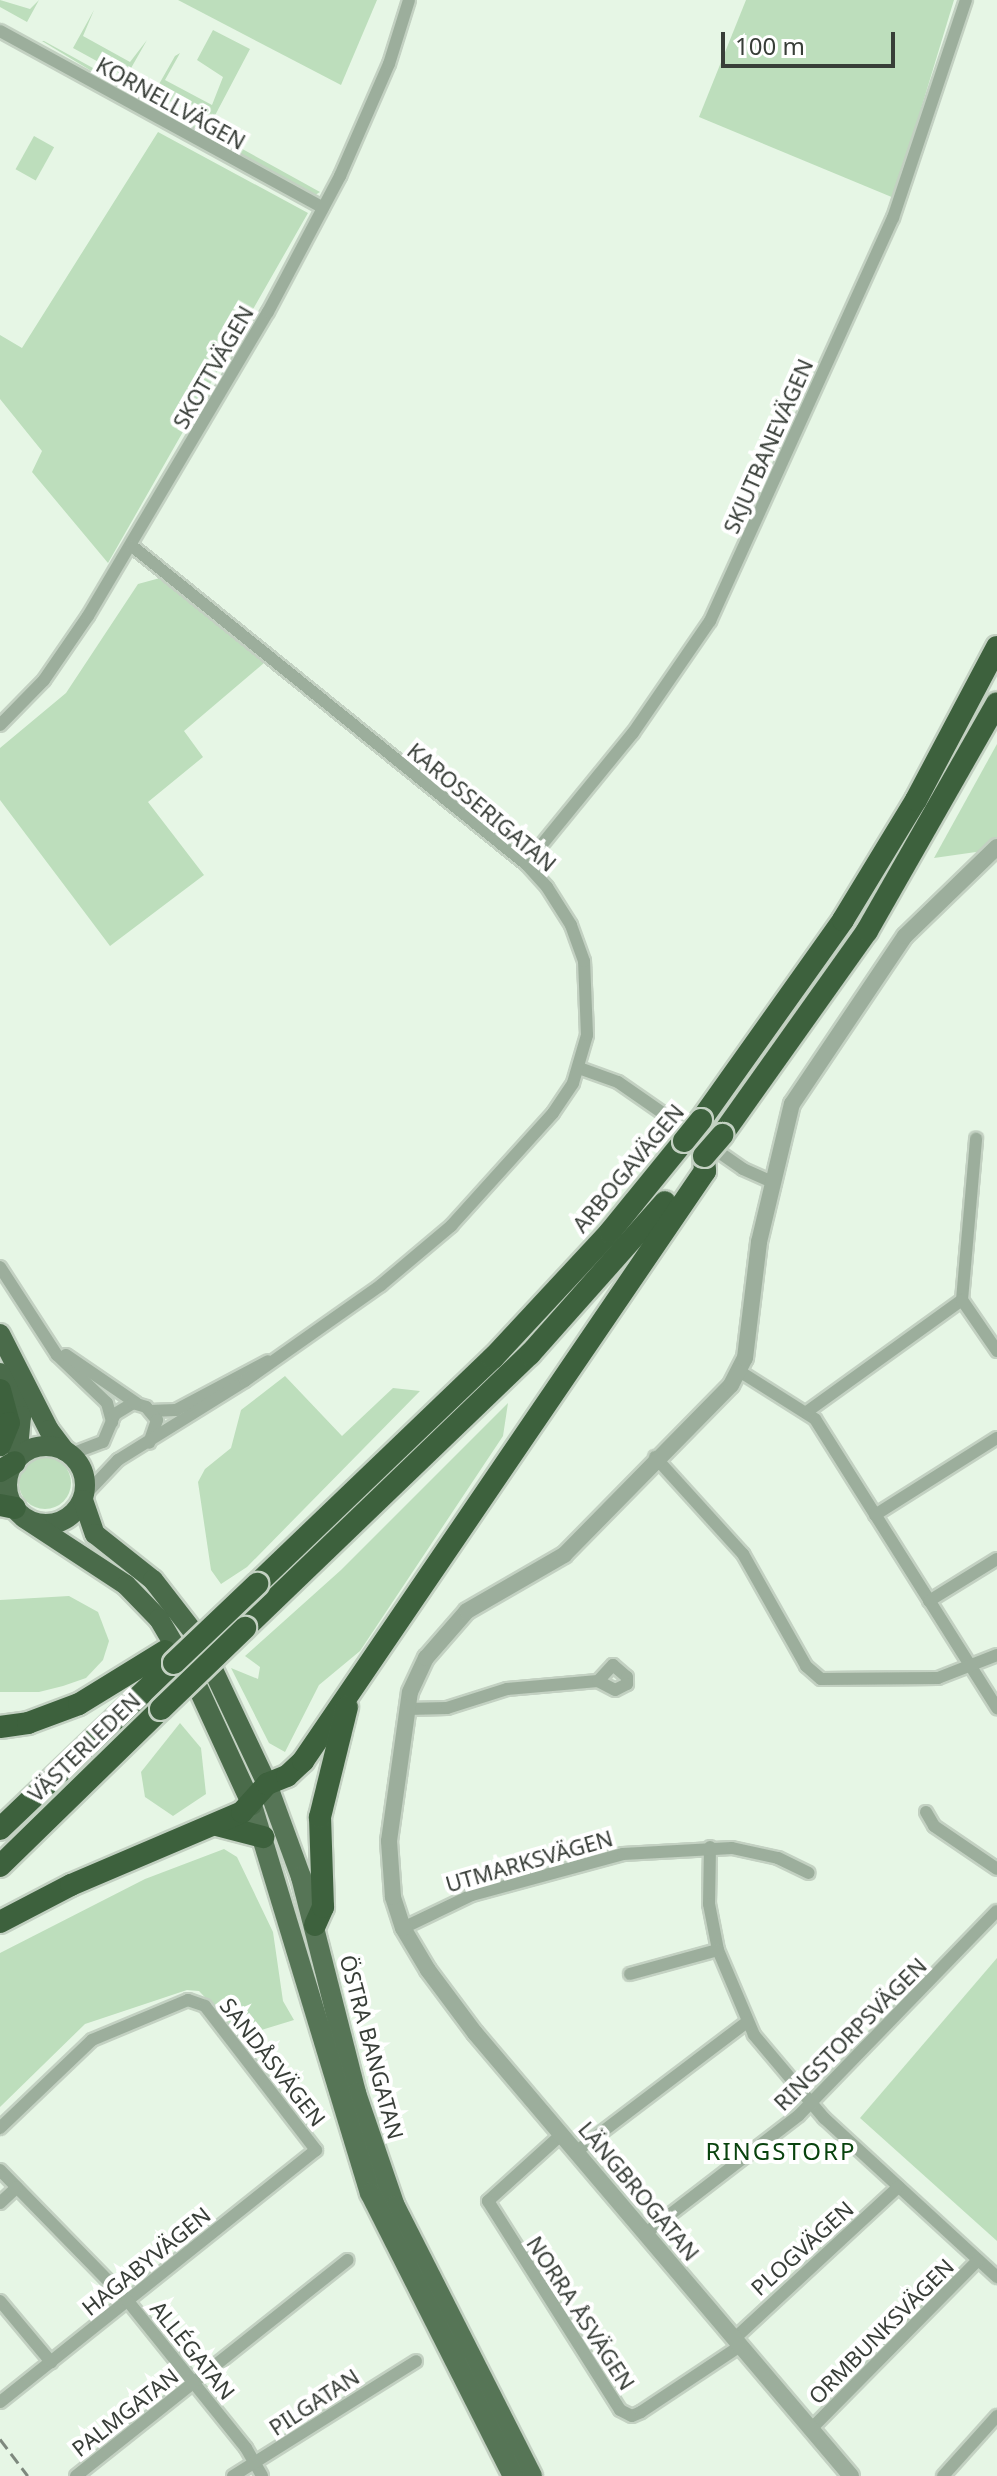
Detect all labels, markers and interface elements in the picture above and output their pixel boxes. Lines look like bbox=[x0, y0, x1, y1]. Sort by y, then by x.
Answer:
scale bar bbox=[725, 16, 899, 66]
text: 100 m bbox=[735, 29, 805, 62]
street label: KORNELLVÄGEN bbox=[92, 51, 250, 155]
street label: SKOTTVÄGEN bbox=[167, 301, 259, 433]
street label: SKJUTBANEVÄGEN bbox=[718, 355, 818, 537]
street label: KAROSSERIGATAN bbox=[402, 737, 562, 877]
street label: ARBOGAVÄGEN bbox=[567, 1098, 689, 1238]
street label: VÄSTERLEDEN bbox=[23, 1687, 145, 1807]
street label: UTMARKSVÄGEN bbox=[442, 1825, 616, 1897]
street label: ÖSTRA BANGATAN bbox=[335, 1952, 409, 2142]
street label: RINGSTORPSVÄGEN bbox=[768, 1952, 932, 2116]
street label: SANDÅSVÄGEN bbox=[215, 1993, 331, 2131]
street label: LÄNGBROGATAN bbox=[573, 2116, 705, 2266]
district label: RINGSTORP bbox=[705, 2137, 857, 2165]
street label: PLOGVÄGEN bbox=[745, 2195, 859, 2301]
street label: HAGABYVÄGEN bbox=[76, 2201, 216, 2321]
street label: NORRA ÅSVÄGEN bbox=[521, 2231, 641, 2395]
street label: ORMBUNKSVÄGEN bbox=[803, 2253, 959, 2409]
street label: ALLÉGATAN bbox=[145, 2295, 241, 2405]
street label: PALMGATAN bbox=[67, 2362, 183, 2462]
street label: PILGATAN bbox=[264, 2363, 364, 2441]

